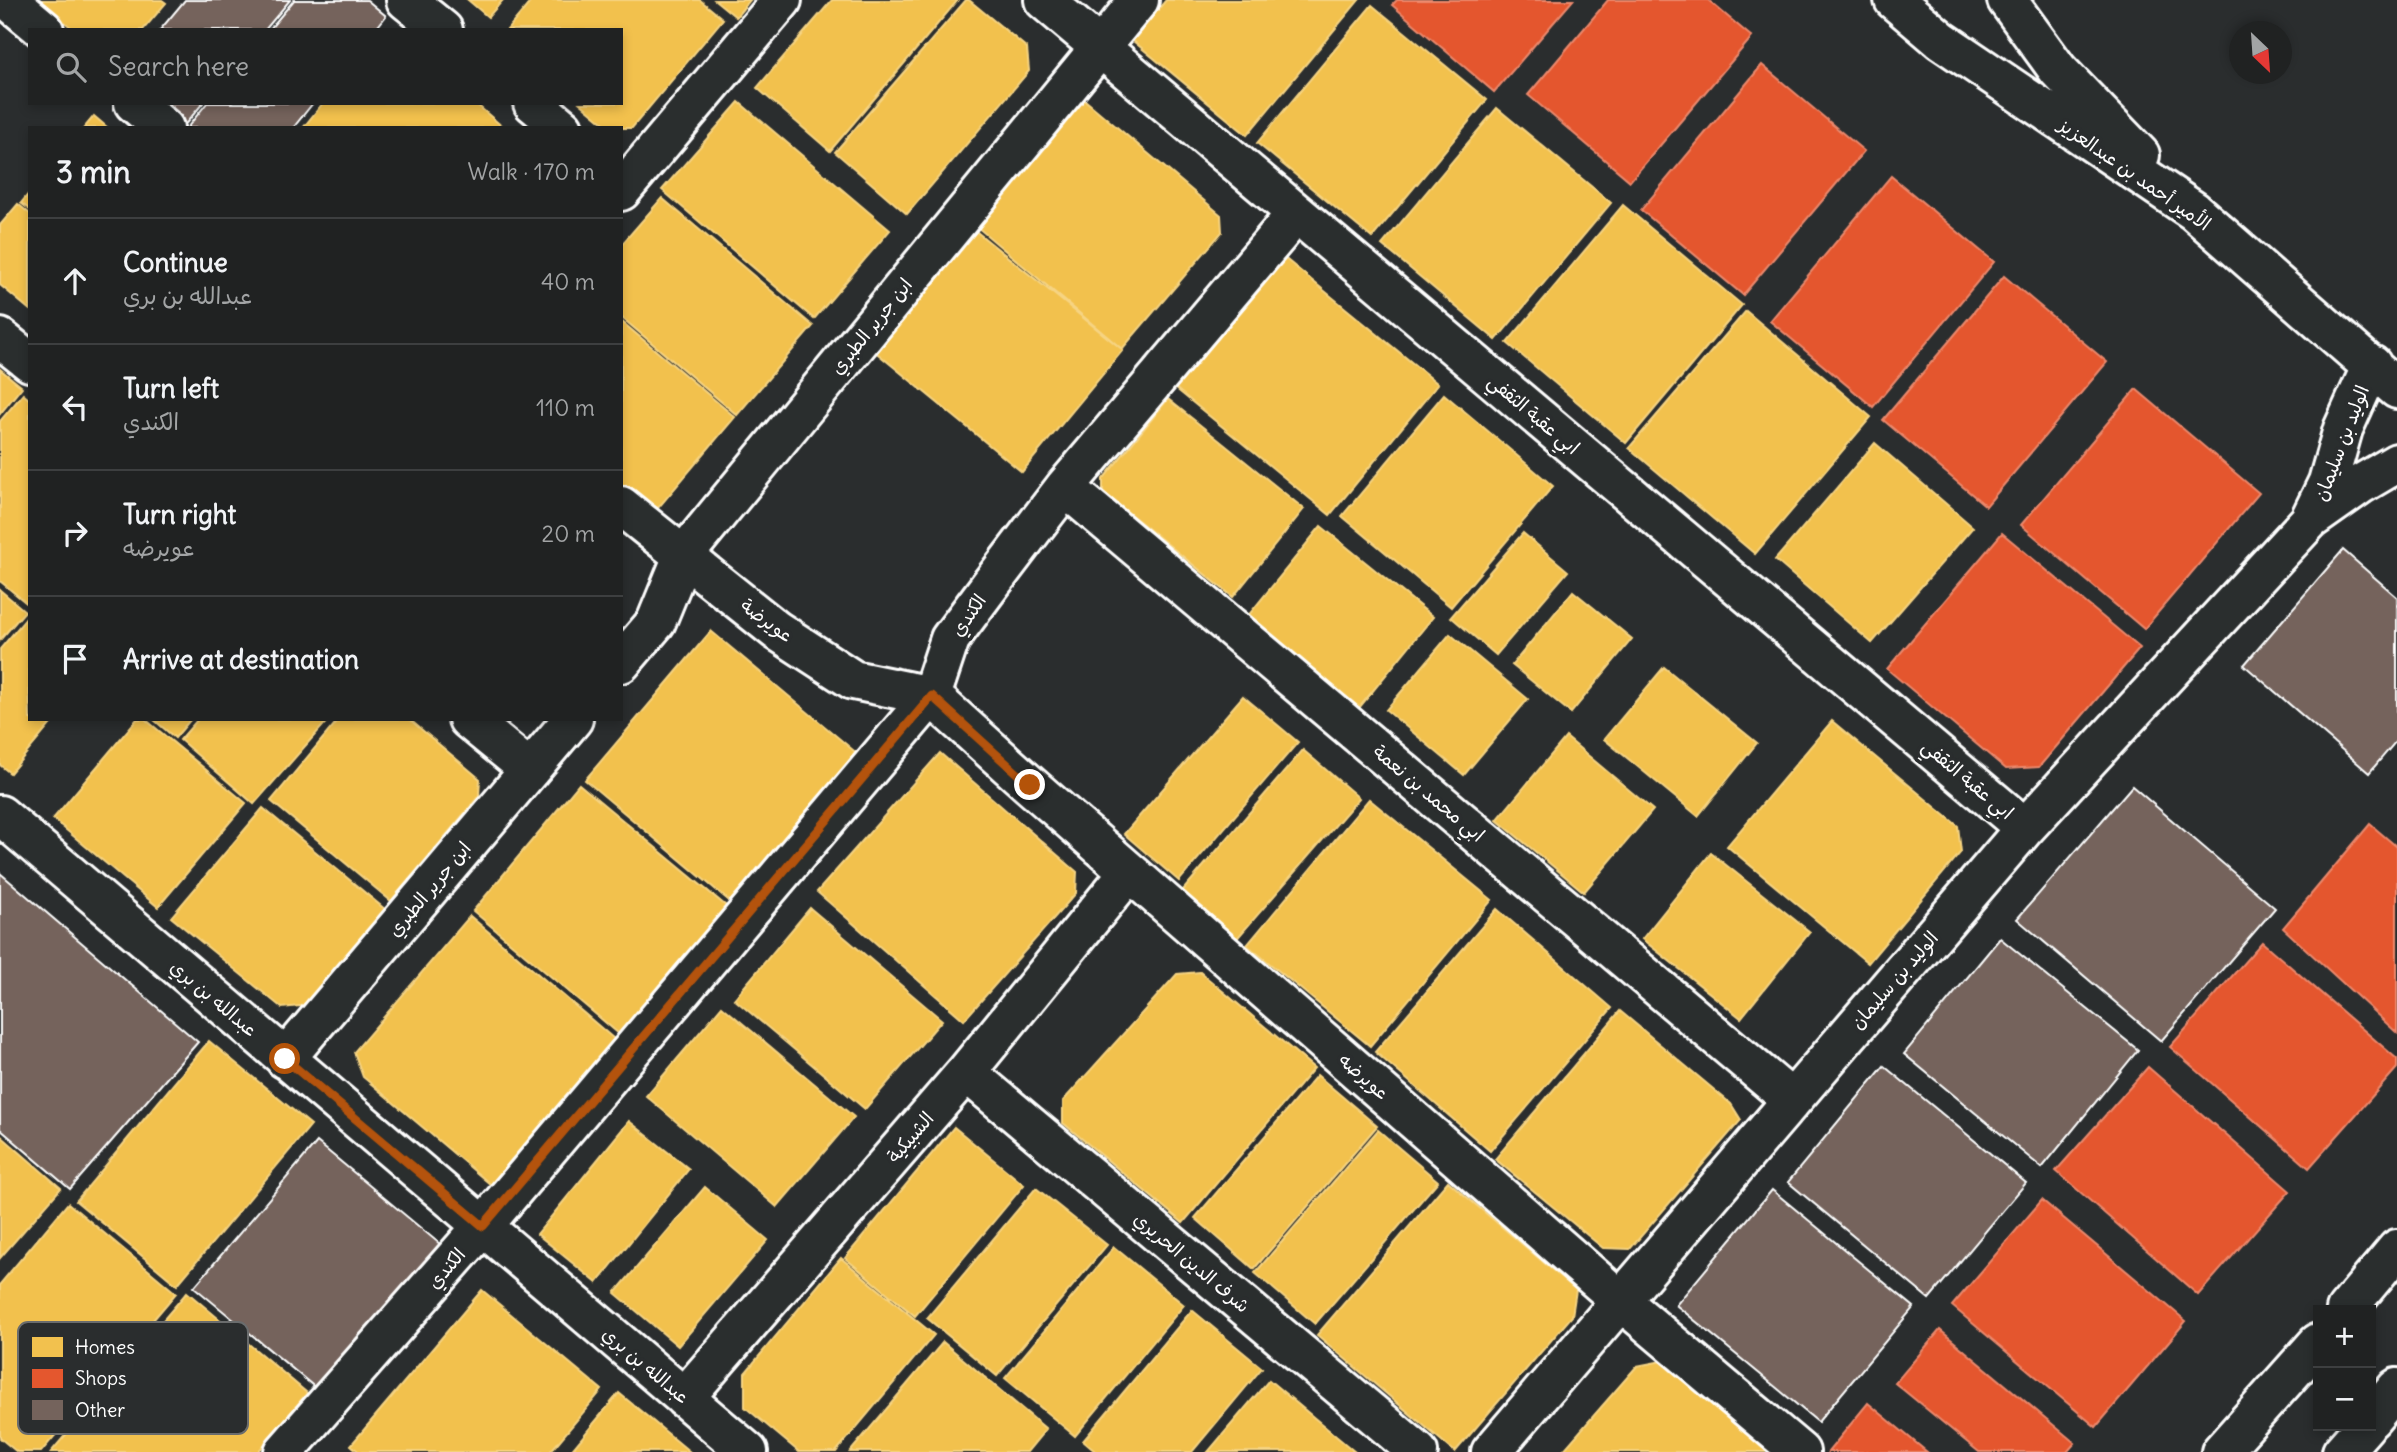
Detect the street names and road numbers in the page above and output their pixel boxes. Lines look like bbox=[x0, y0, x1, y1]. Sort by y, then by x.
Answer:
street label: الأمير أحمد بن عبدالعزيز bbox=[2053, 111, 2216, 236]
street label: ابن جرير الطبري bbox=[825, 273, 920, 381]
street label: ابي عقبة الثقفي bbox=[1480, 369, 1585, 463]
street label: الوليد بن سليمان bbox=[2308, 382, 2375, 505]
street label: الكندي bbox=[945, 589, 994, 643]
street label: عويرضة bbox=[736, 593, 798, 647]
street label: ابي عقبة الثقفي bbox=[1914, 734, 2019, 828]
street label: ابي محمد بن نعمة bbox=[1365, 739, 1490, 851]
street label: ابن جرير الطبري bbox=[382, 836, 478, 944]
street label: الوليد بن سليمان bbox=[1845, 926, 1944, 1035]
street label: عبدالله بن بري bbox=[164, 955, 263, 1044]
street label: عويرضه bbox=[1334, 1048, 1394, 1104]
street label: الشبيكية bbox=[881, 1107, 939, 1167]
street label: شرف الدين الحريري bbox=[1127, 1206, 1255, 1320]
street label: الكندي bbox=[422, 1243, 473, 1295]
street label: عبدالله بن بري bbox=[596, 1322, 695, 1411]

